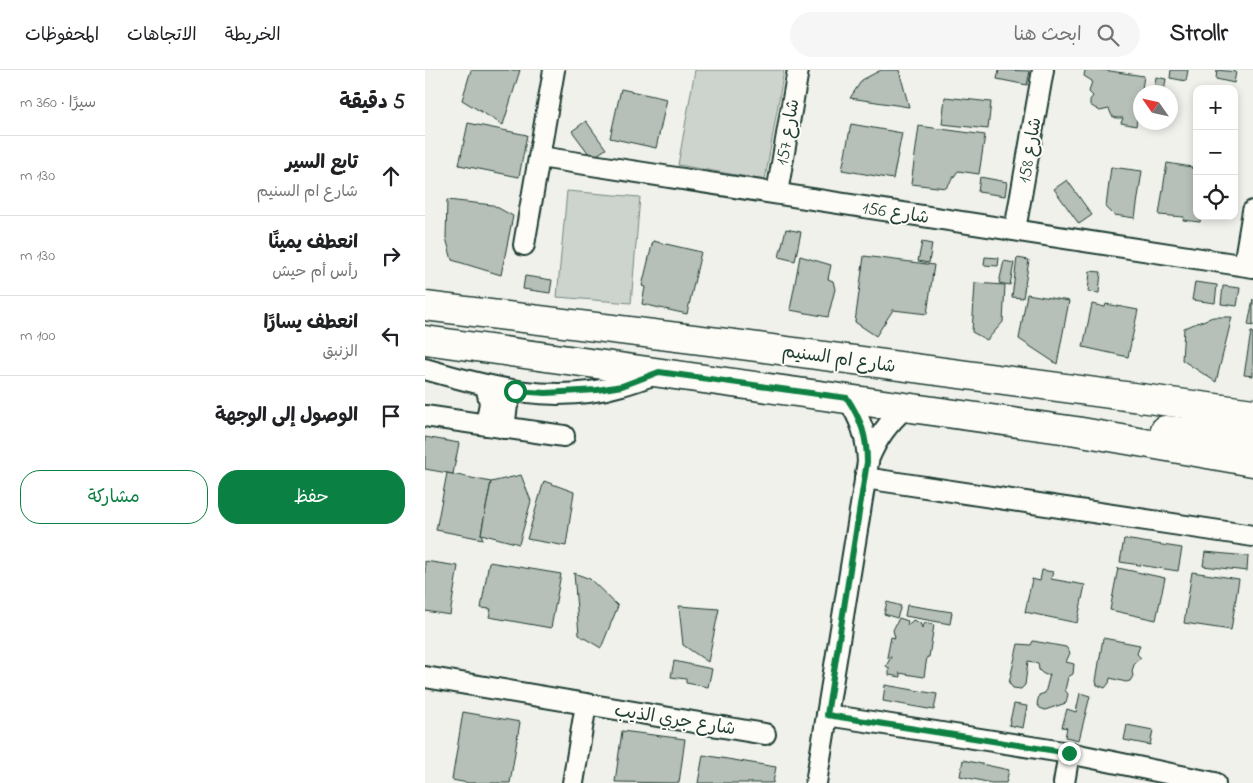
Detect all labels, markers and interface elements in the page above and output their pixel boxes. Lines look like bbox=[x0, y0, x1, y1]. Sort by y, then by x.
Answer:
search box bbox=[790, 12, 1140, 57]
text: Strollr bbox=[1170, 17, 1228, 52]
icon: search bbox=[1094, 21, 1122, 49]
text: ابحث هنا bbox=[1014, 22, 1082, 49]
text: المحفوظات bbox=[25, 23, 99, 49]
text: الاتجاهات bbox=[127, 23, 197, 49]
text: الخريطة bbox=[225, 23, 281, 49]
north arrow bbox=[1133, 85, 1178, 130]
map controls bbox=[1193, 85, 1238, 220]
button: + bbox=[1193, 85, 1238, 130]
text: 5 دقيقة bbox=[339, 88, 405, 118]
text: سيرًا · 360 m bbox=[20, 91, 96, 115]
street label: شارع 157 bbox=[770, 97, 808, 168]
street label: شارع 158 bbox=[1012, 115, 1050, 185]
button: − bbox=[1193, 130, 1238, 175]
text: تابع السير bbox=[286, 150, 358, 177]
icon: ahead bbox=[377, 162, 405, 190]
text: 130 m bbox=[20, 164, 55, 188]
button: locate bbox=[1193, 175, 1238, 220]
text: شارع ام السنيم bbox=[256, 180, 358, 204]
street label: شارع 156 bbox=[860, 196, 931, 232]
text: انعطف يمينًا bbox=[268, 230, 358, 257]
icon: right bbox=[377, 242, 405, 270]
text: 130 m bbox=[20, 244, 55, 268]
text: رأس أم حيش bbox=[272, 260, 358, 284]
text: انعطف يسارًا bbox=[263, 310, 358, 337]
icon: left bbox=[377, 322, 405, 350]
text: 100 m bbox=[20, 324, 55, 348]
street label: شارع ام السنيم bbox=[780, 339, 897, 381]
text: الزنبق bbox=[322, 340, 358, 364]
route start bbox=[504, 380, 527, 403]
icon: arrive bbox=[377, 402, 405, 430]
text: الوصول إلى الوجهة bbox=[215, 403, 358, 430]
button: مشاركة bbox=[20, 470, 208, 524]
button: حفظ bbox=[218, 470, 405, 524]
street label: شارع جري الذيب bbox=[612, 699, 737, 743]
route end bbox=[1058, 742, 1081, 765]

